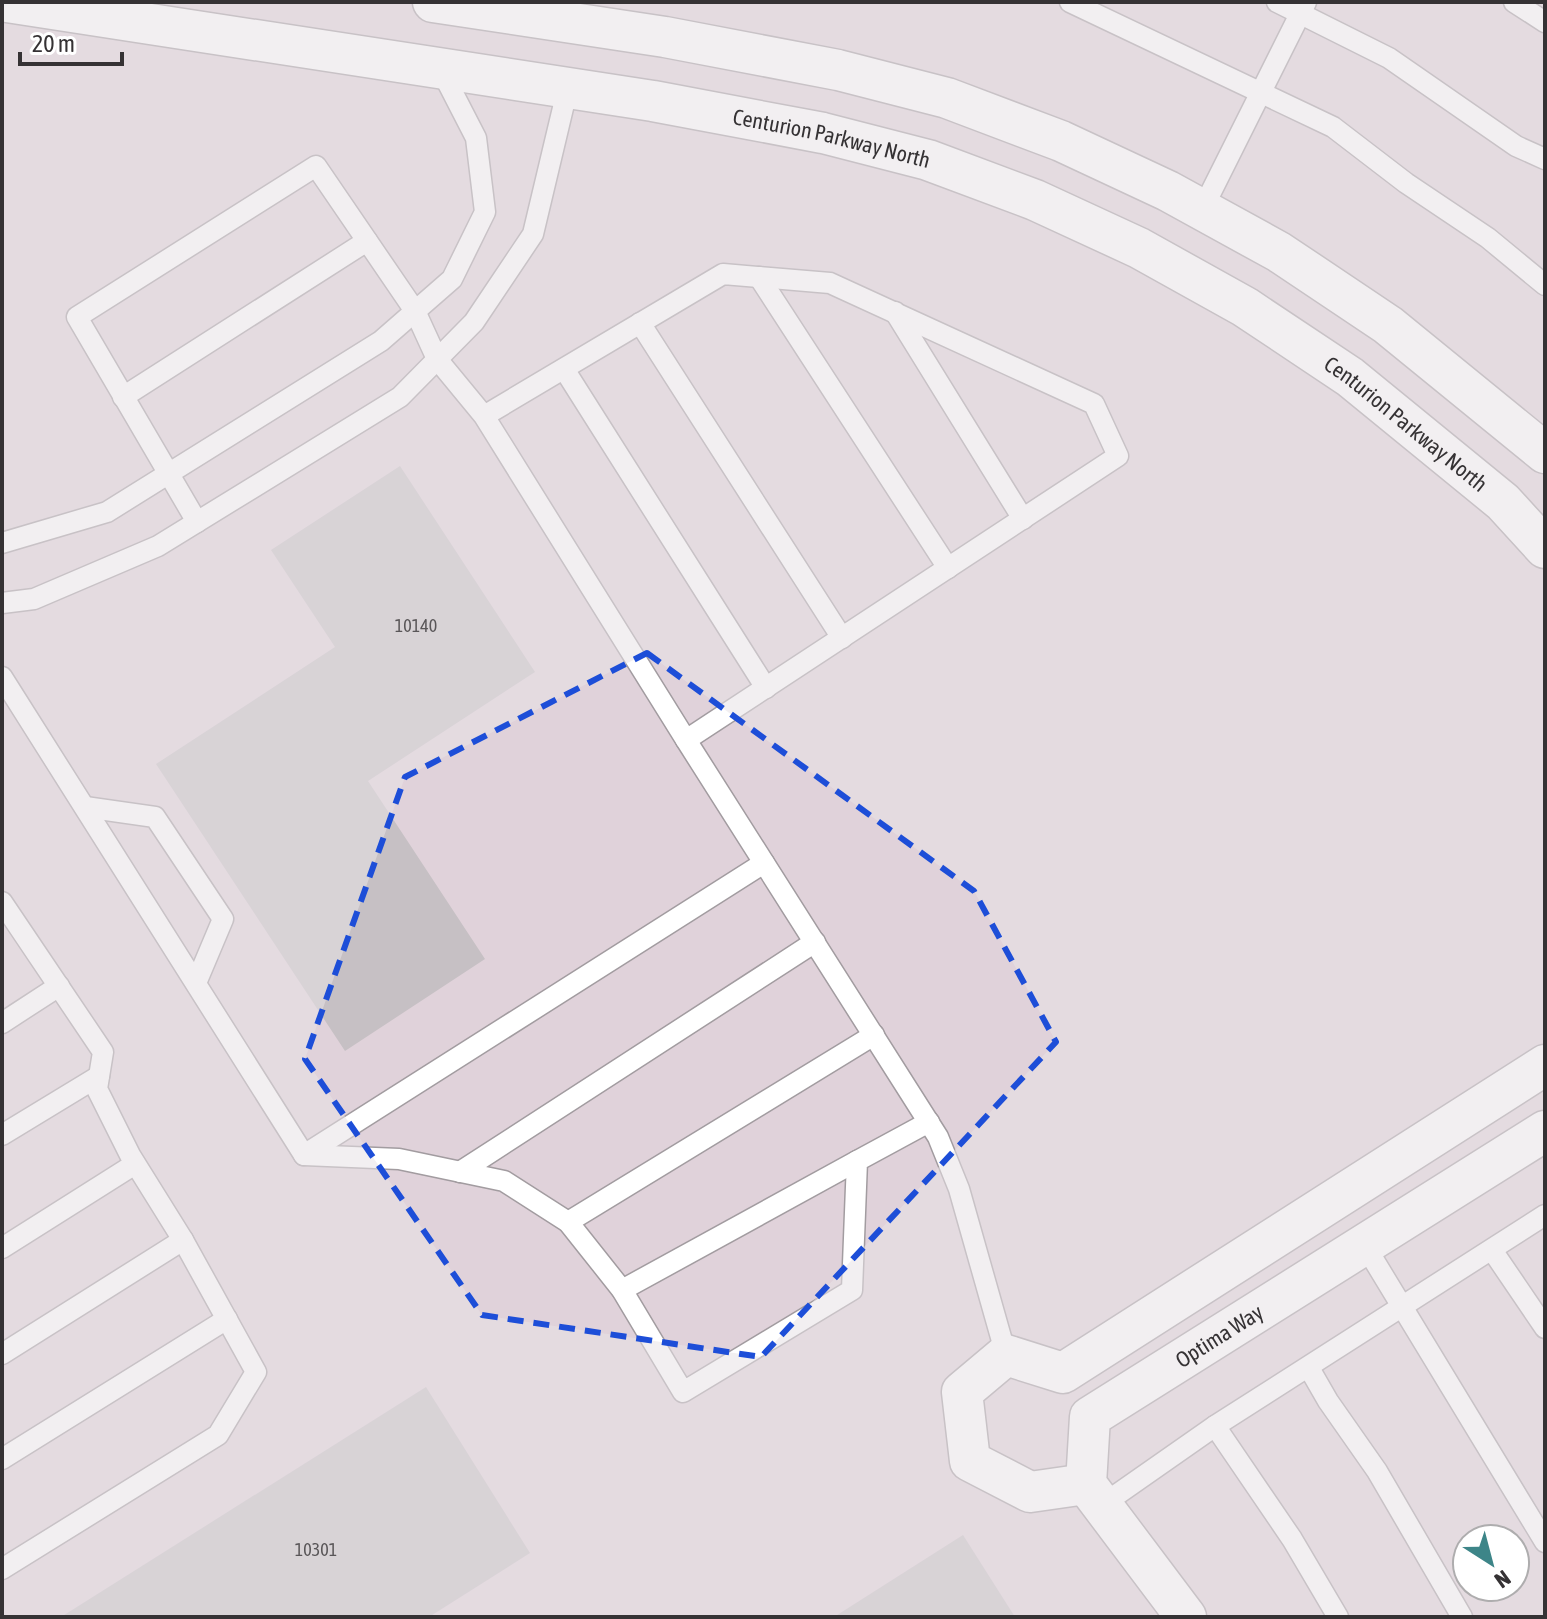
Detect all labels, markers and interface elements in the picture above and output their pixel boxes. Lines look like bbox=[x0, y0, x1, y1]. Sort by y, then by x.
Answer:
scale bar bbox=[20, 16, 122, 66]
text: 20 m bbox=[32, 30, 75, 57]
street label: Centurion Parkway North bbox=[731, 103, 933, 173]
street label: Centurion Parkway North bbox=[1319, 351, 1493, 497]
house number: 10140 bbox=[395, 615, 437, 636]
street label: Optima Way bbox=[1171, 1299, 1268, 1373]
north arrow bbox=[1451, 1523, 1531, 1603]
house number: 10301 bbox=[295, 1539, 337, 1560]
text: N bbox=[1490, 1565, 1516, 1594]

